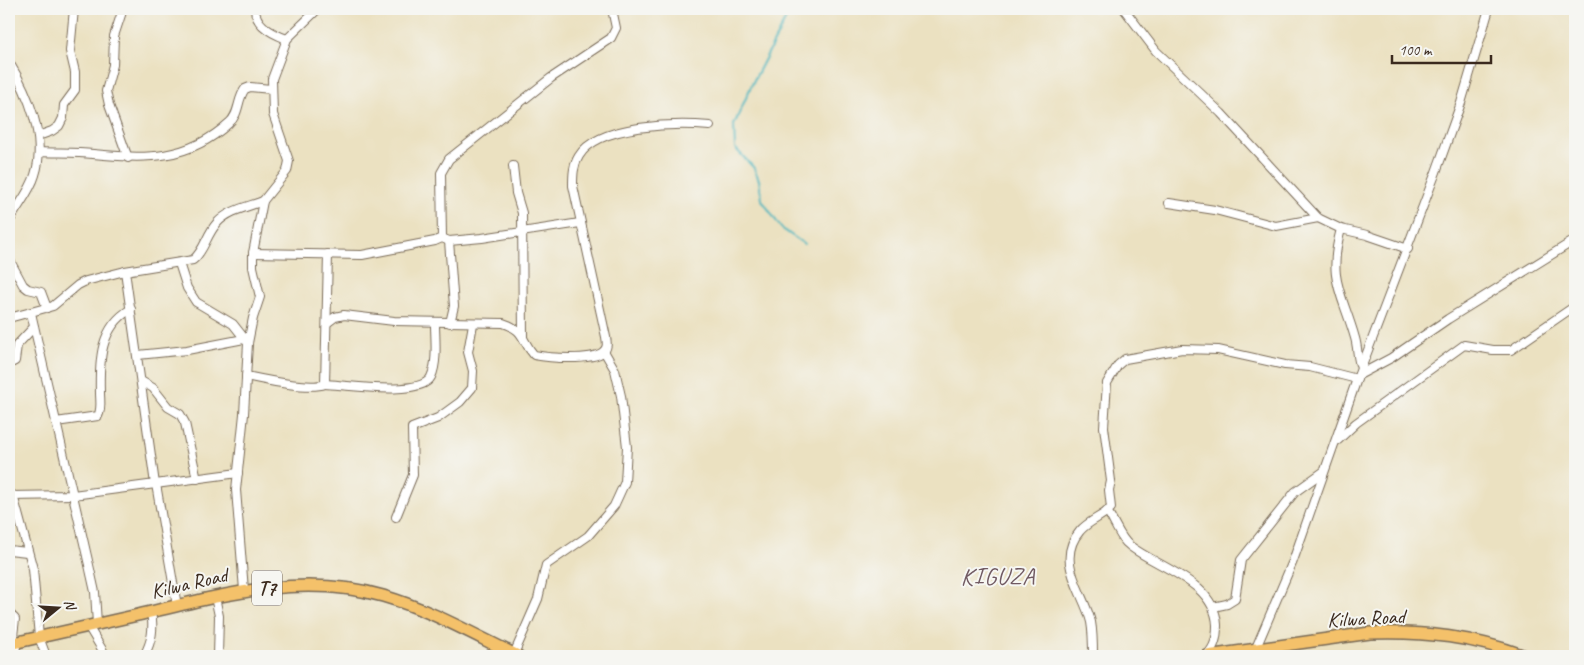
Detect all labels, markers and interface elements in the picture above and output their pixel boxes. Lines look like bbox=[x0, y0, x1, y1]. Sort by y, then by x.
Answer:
scale bar bbox=[1392, 32, 1490, 64]
text: 100 m bbox=[1399, 41, 1433, 60]
street label: Kilwa Road bbox=[148, 561, 233, 604]
district label: KIGUZA bbox=[961, 561, 1035, 591]
road number: T7 bbox=[252, 570, 282, 606]
north arrow bbox=[32, 582, 82, 632]
text: N bbox=[60, 597, 80, 613]
street label: Kilwa Road bbox=[1326, 603, 1408, 633]

